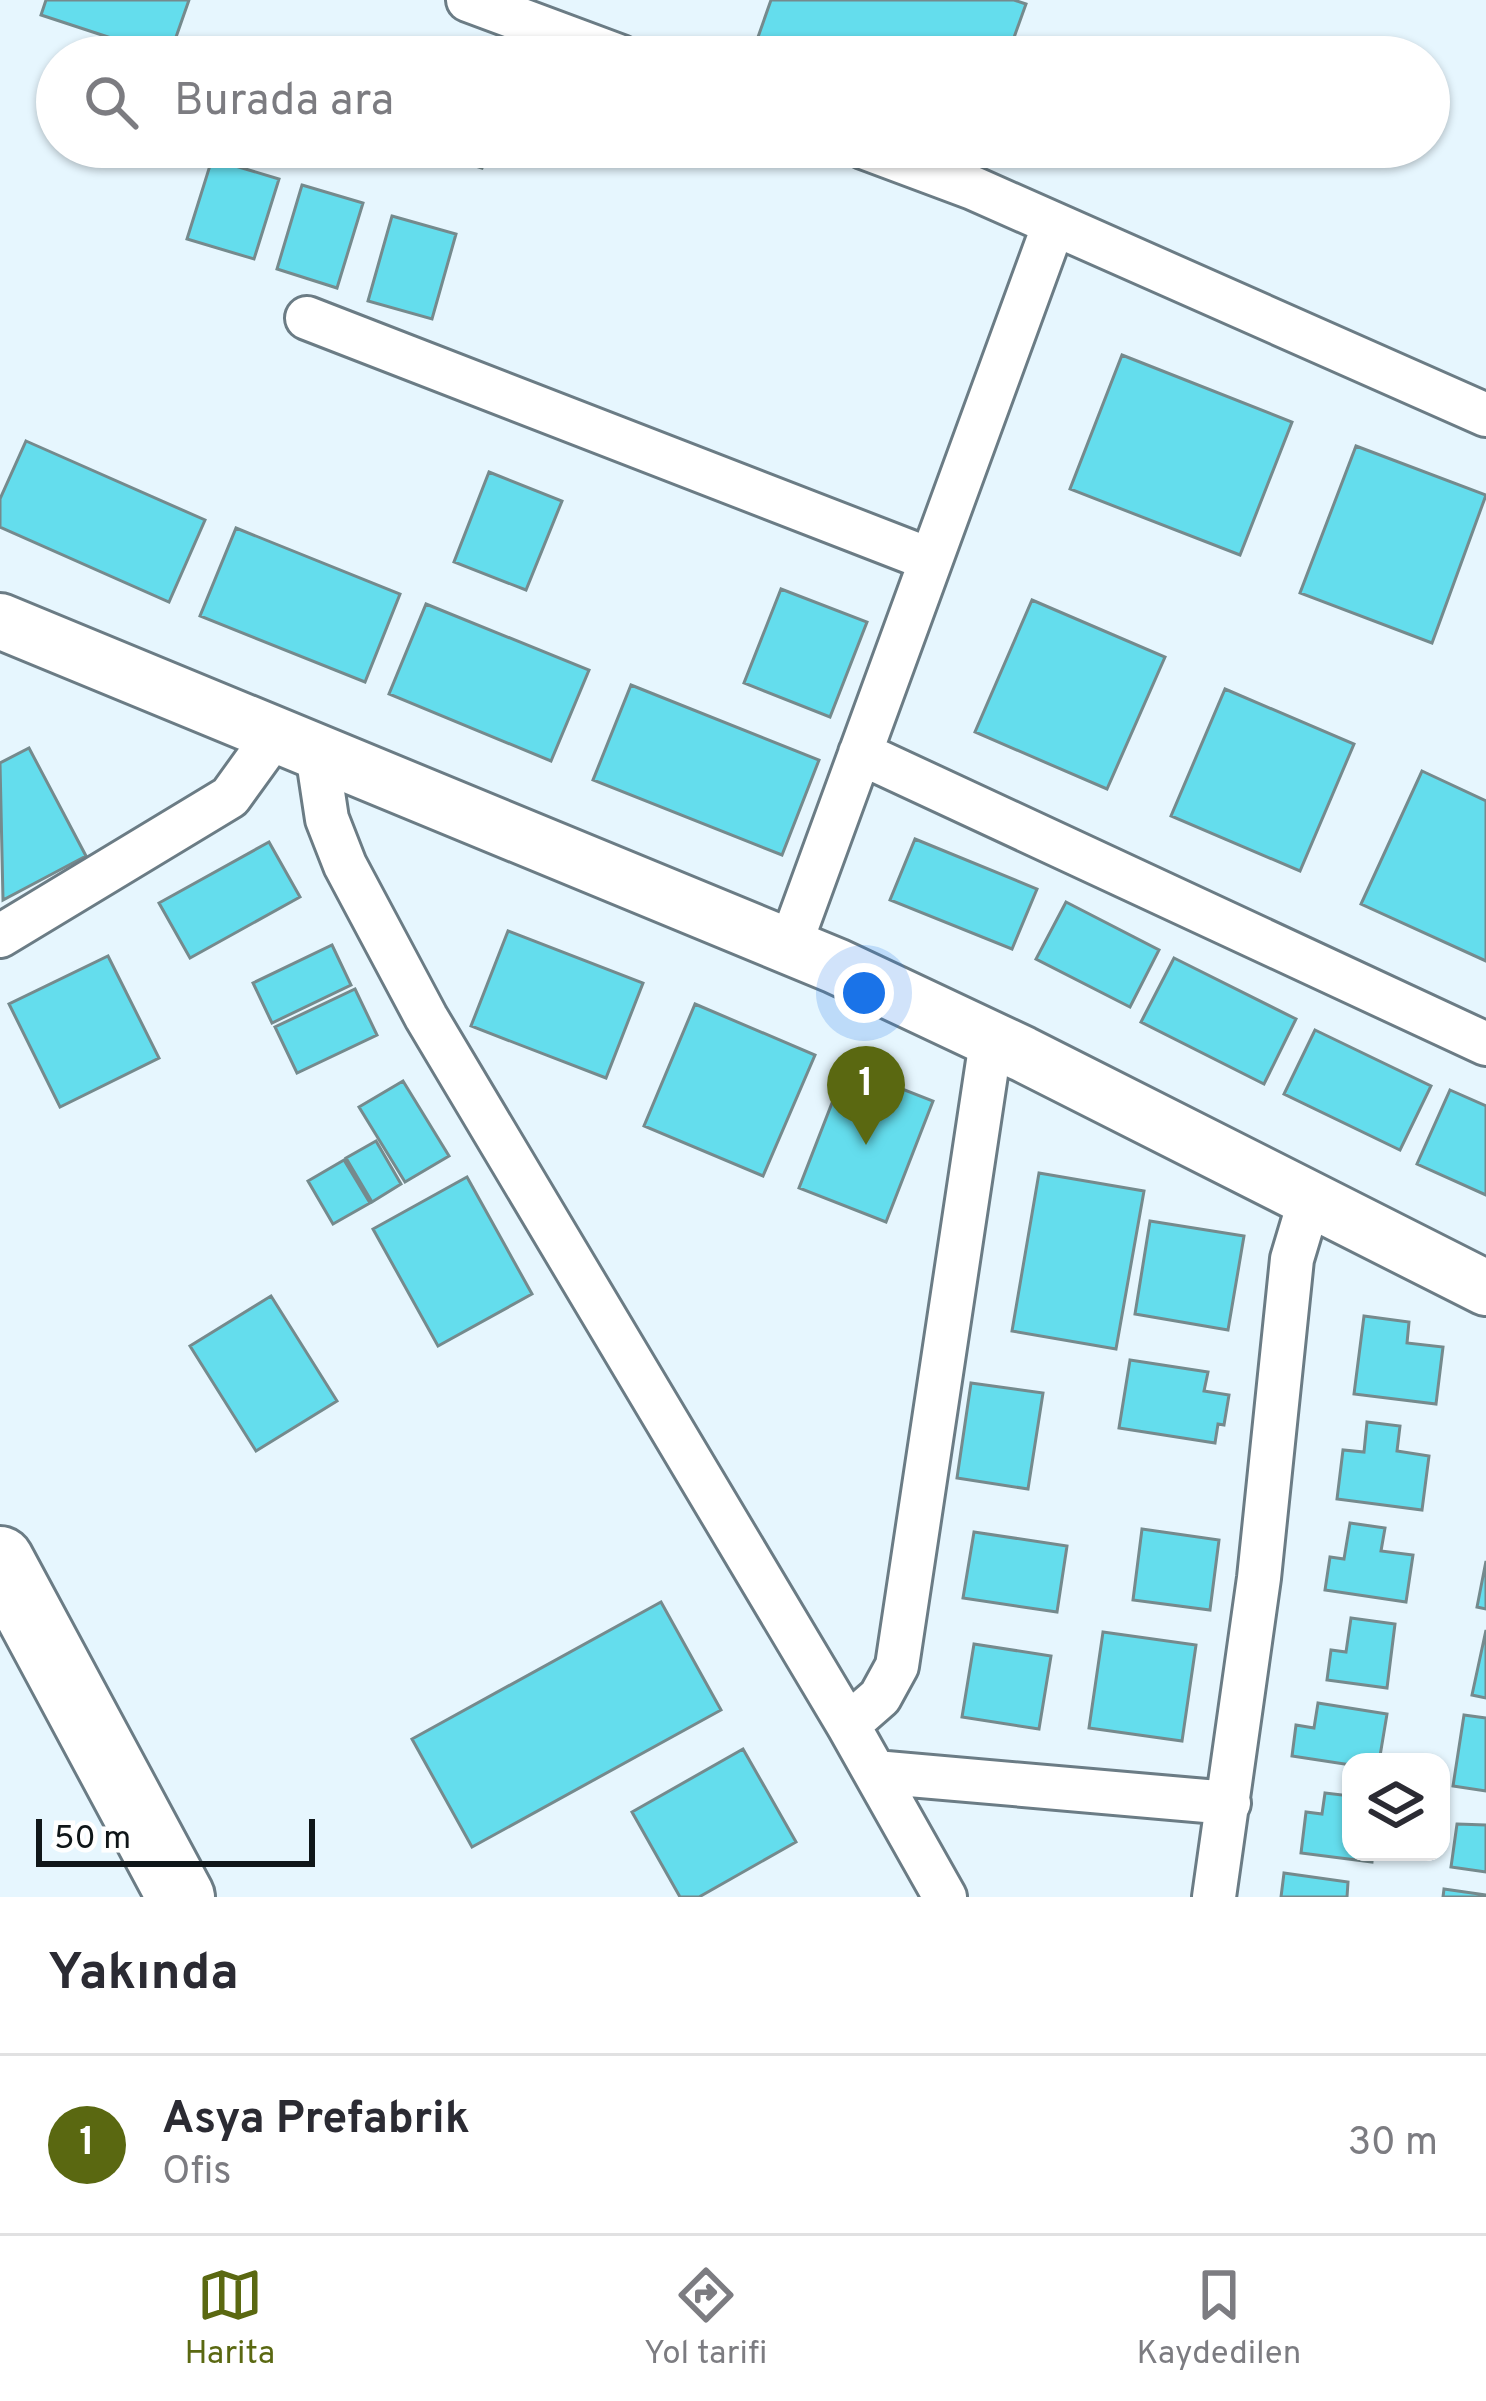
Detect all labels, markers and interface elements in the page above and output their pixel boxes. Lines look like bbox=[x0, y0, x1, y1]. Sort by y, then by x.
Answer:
search box bbox=[36, 36, 1450, 168]
icon: search bbox=[78, 69, 144, 135]
text: Burada ara bbox=[174, 74, 394, 131]
your location bbox=[834, 963, 894, 1023]
pin: 1 bbox=[827, 1046, 905, 1145]
map controls bbox=[1342, 1753, 1450, 1861]
button: layers bbox=[1342, 1753, 1450, 1861]
scale bar bbox=[36, 1813, 315, 1866]
text: 50 m bbox=[54, 1819, 131, 1861]
text: Yakında bbox=[48, 1943, 239, 2008]
text: Asya Prefabrik bbox=[162, 2092, 470, 2149]
text: 1 bbox=[79, 2120, 95, 2169]
text: 30 m bbox=[1348, 2120, 1438, 2169]
text: Ofis bbox=[162, 2149, 232, 2198]
tab: Harita bbox=[185, 2262, 275, 2376]
tab: Yol tarifi bbox=[644, 2262, 767, 2376]
tab: Kaydedilen bbox=[1136, 2262, 1301, 2376]

